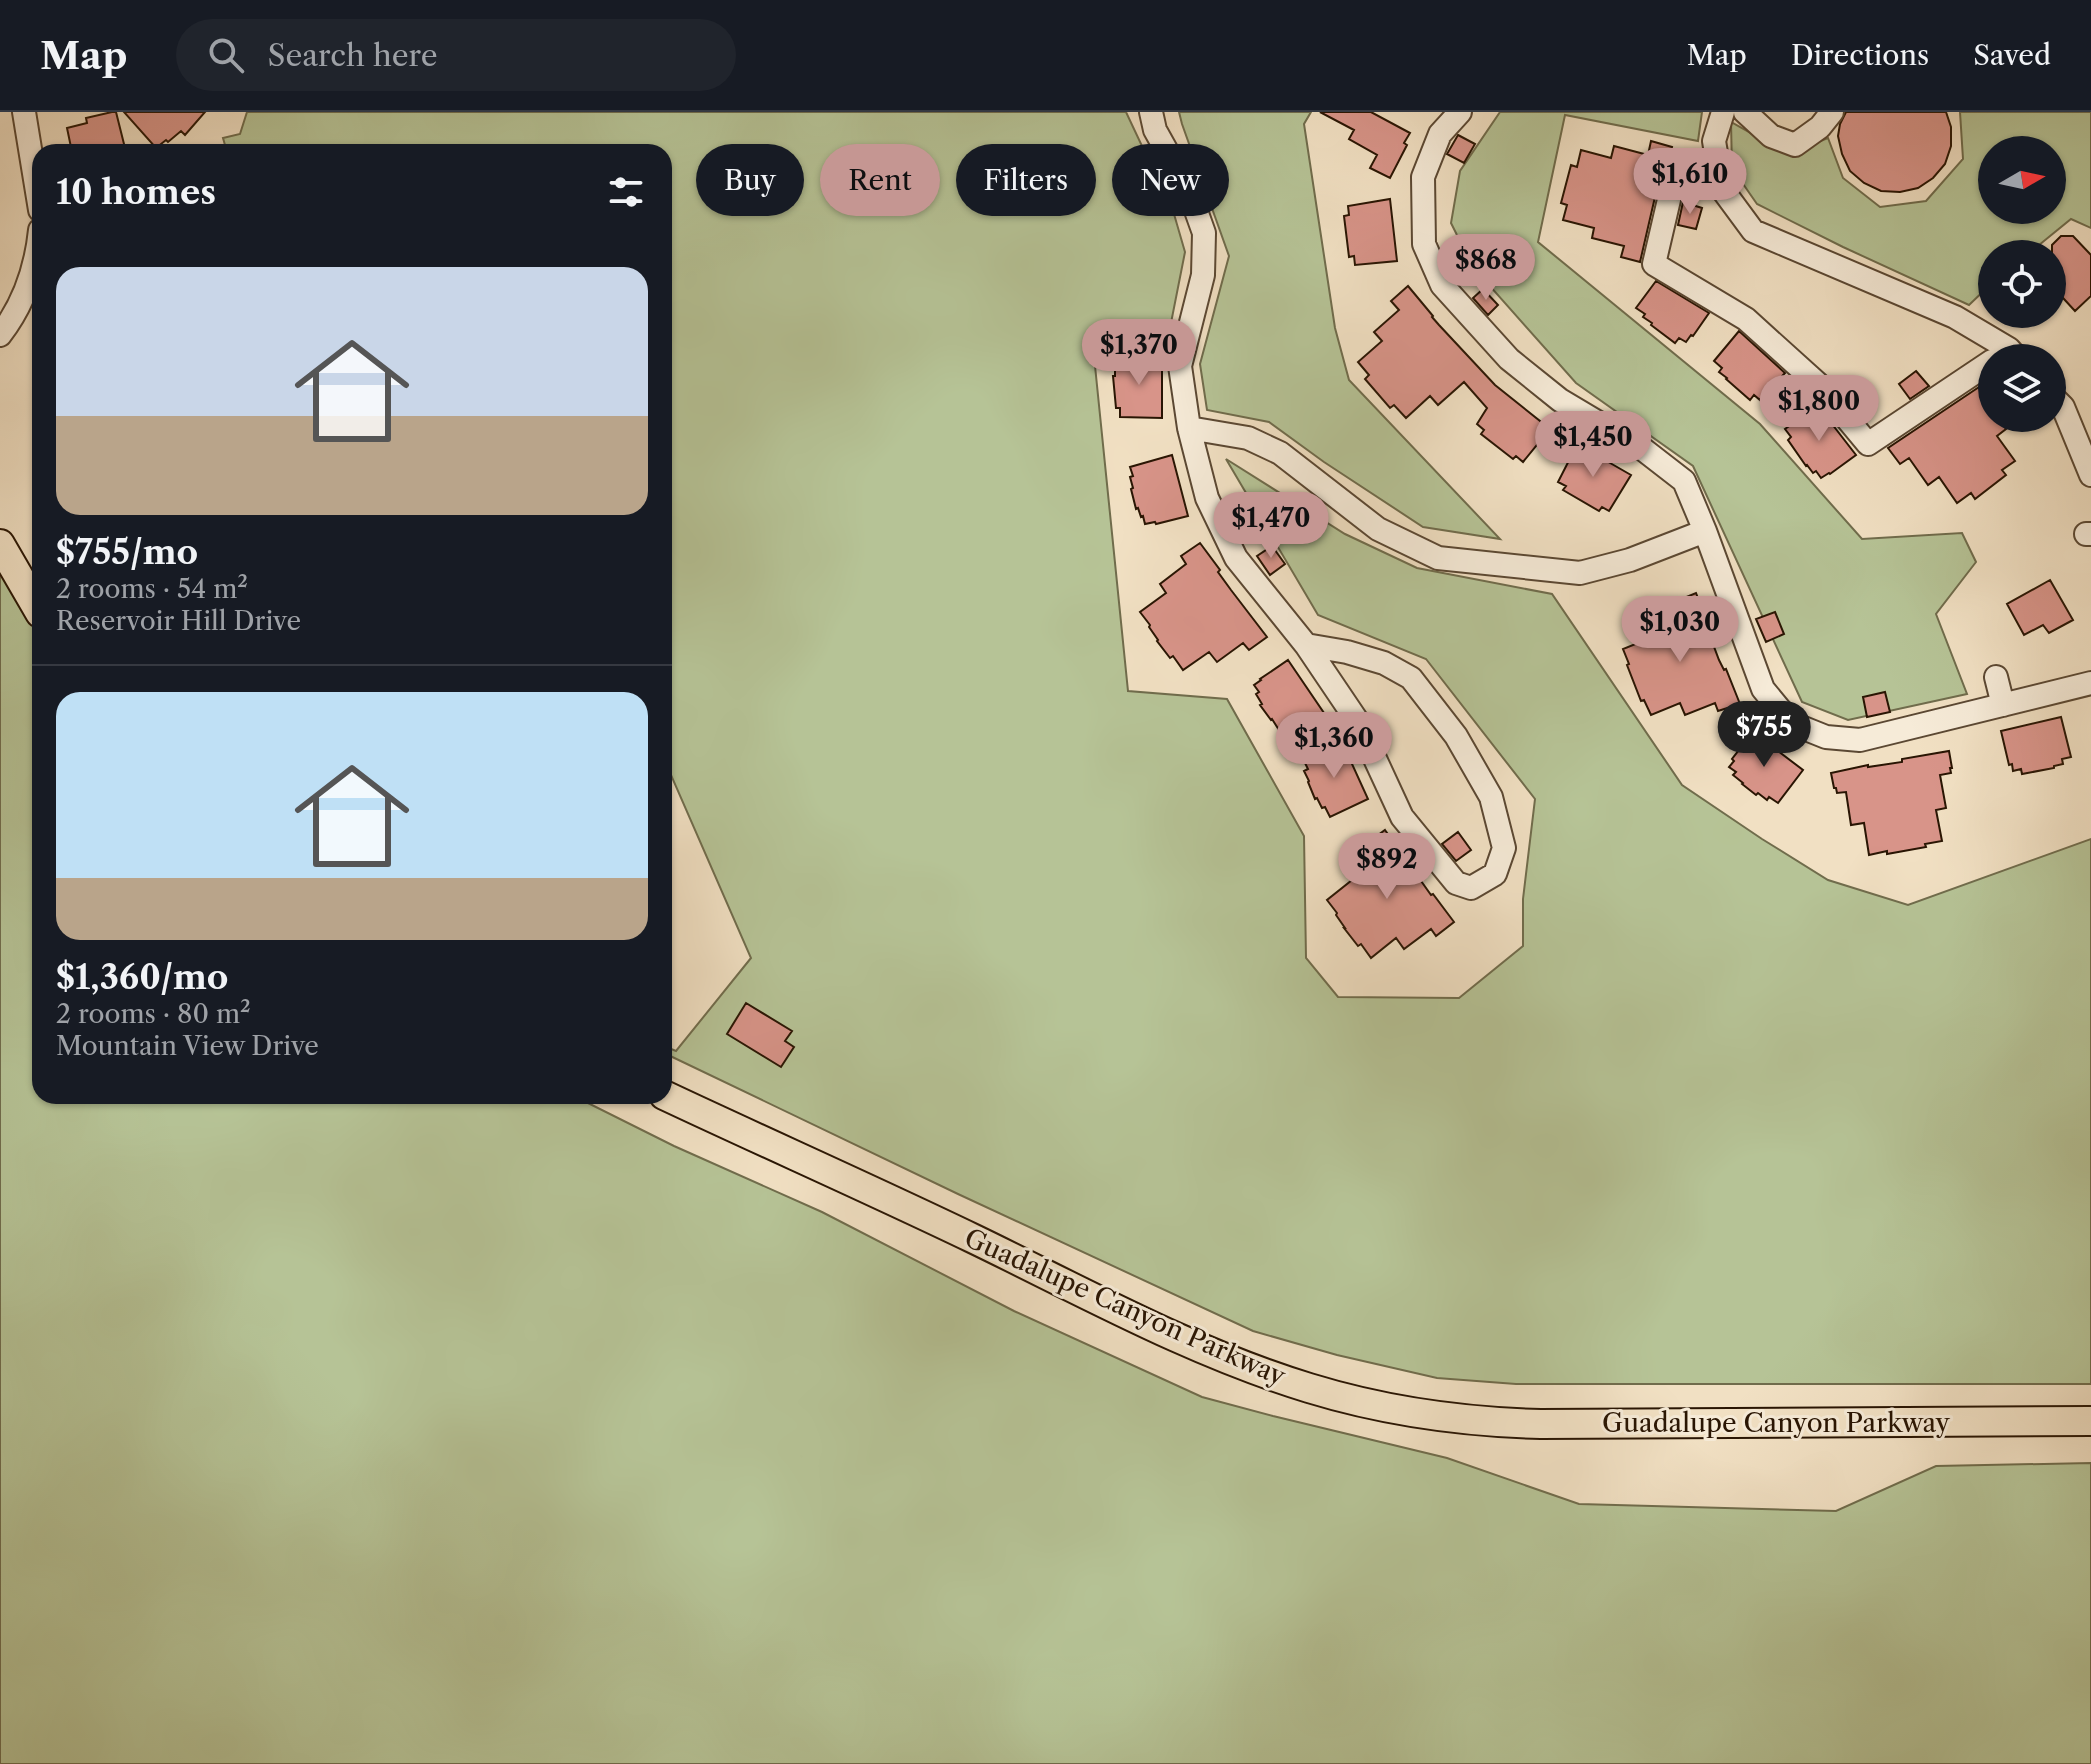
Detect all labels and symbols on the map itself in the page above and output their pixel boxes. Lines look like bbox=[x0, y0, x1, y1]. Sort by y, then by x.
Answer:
north arrow bbox=[1978, 136, 2066, 224]
pin: $1,610 bbox=[1625, 148, 1755, 216]
pin: $868 bbox=[1439, 234, 1533, 302]
pin: $1,370 bbox=[1074, 319, 1204, 387]
pin: $1,800 bbox=[1754, 375, 1884, 443]
pin: $1,450 bbox=[1528, 411, 1658, 479]
pin: $1,470 bbox=[1206, 492, 1336, 560]
pin: $1,030 bbox=[1615, 596, 1745, 664]
pin: $755 bbox=[1717, 701, 1811, 769]
pin: $1,360 bbox=[1269, 712, 1399, 780]
pin: $892 bbox=[1340, 833, 1434, 901]
street label: Guadalupe Canyon Parkway bbox=[960, 1222, 1291, 1393]
street label: Guadalupe Canyon Parkway bbox=[1602, 1407, 1951, 1439]

